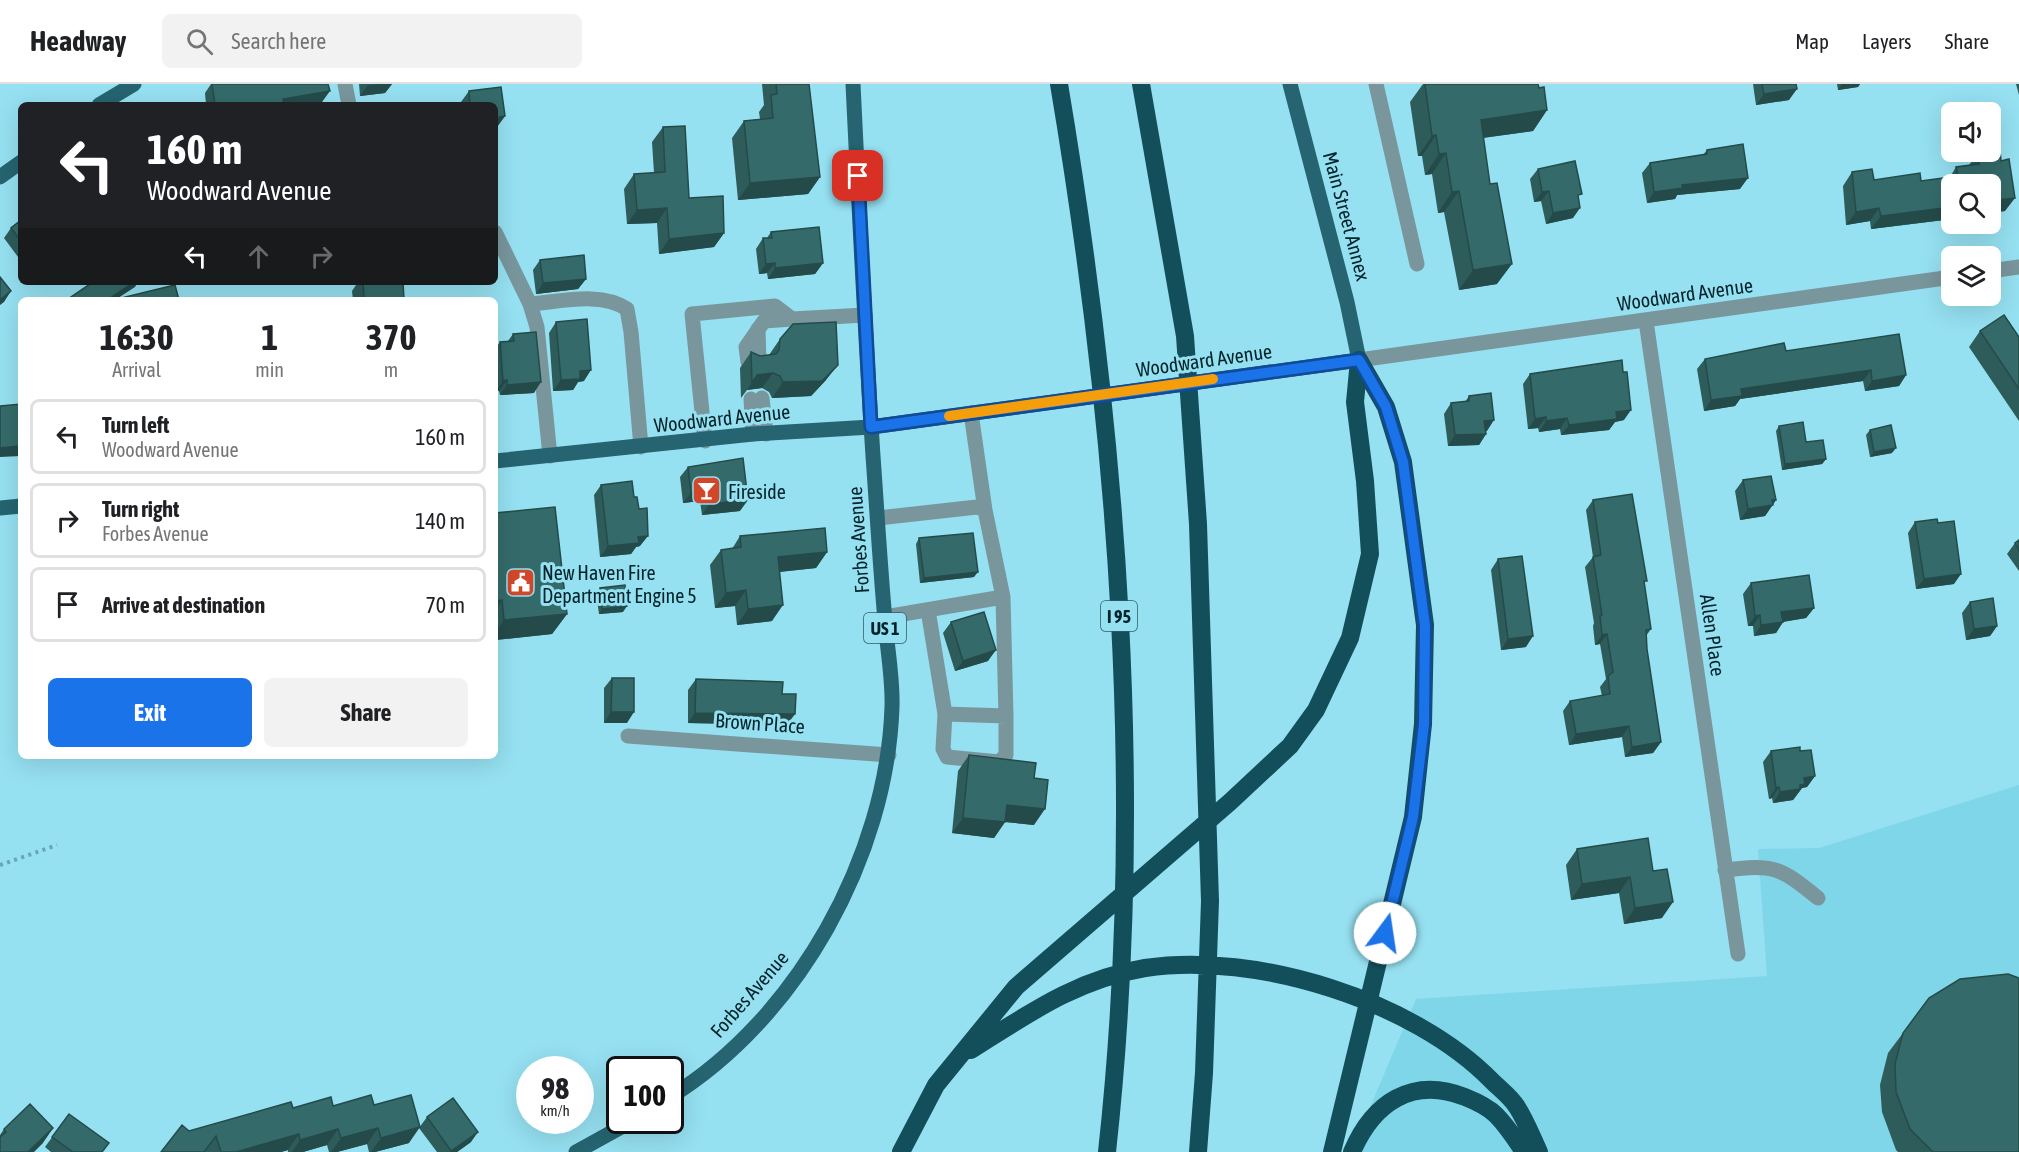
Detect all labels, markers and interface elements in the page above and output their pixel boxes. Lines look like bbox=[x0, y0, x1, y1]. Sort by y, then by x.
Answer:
search box bbox=[162, 14, 582, 68]
text: Headway bbox=[30, 25, 126, 57]
icon: search bbox=[183, 25, 216, 58]
text: Search here bbox=[231, 28, 326, 54]
text: Map bbox=[1795, 29, 1829, 53]
text: Layers bbox=[1862, 29, 1912, 53]
text: Share bbox=[1945, 29, 1989, 53]
map controls bbox=[1941, 102, 2001, 306]
button: sound bbox=[1941, 102, 2001, 162]
text: 160 m bbox=[147, 125, 242, 173]
icon: left bbox=[48, 126, 126, 204]
street label: Main Street Annex bbox=[1319, 149, 1375, 283]
pin bbox=[832, 150, 883, 201]
icon: arrive bbox=[841, 159, 874, 192]
button: search bbox=[1941, 174, 2001, 234]
text: Woodward Avenue bbox=[147, 175, 332, 206]
icon: left bbox=[179, 240, 212, 273]
icon: ahead bbox=[242, 240, 275, 273]
icon: right bbox=[305, 240, 338, 273]
button: layers bbox=[1941, 246, 2001, 306]
street label: Woodward Avenue bbox=[1616, 273, 1754, 315]
text: 16:30 bbox=[100, 316, 174, 358]
text: 1 bbox=[261, 316, 278, 358]
text: 370 bbox=[366, 316, 416, 358]
street label: Woodward Avenue bbox=[1135, 339, 1273, 381]
text: Arrival bbox=[112, 358, 161, 381]
text: min bbox=[255, 358, 284, 381]
text: m bbox=[384, 358, 398, 381]
street label: Woodward Avenue bbox=[653, 399, 791, 437]
text: Turn left bbox=[102, 412, 169, 438]
icon: left bbox=[51, 420, 84, 453]
text: 160 m bbox=[415, 424, 465, 450]
text: Woodward Avenue bbox=[102, 438, 239, 461]
bar icon: Fireside bbox=[691, 475, 723, 507]
place label: Fireside bbox=[728, 480, 786, 503]
street label: Forbes Avenue bbox=[843, 486, 873, 594]
text: Turn right bbox=[102, 496, 179, 522]
icon: right bbox=[51, 504, 84, 537]
text: 140 m bbox=[415, 508, 465, 534]
text: Forbes Avenue bbox=[102, 522, 209, 545]
place label: New Haven Fire Department Engine 5 bbox=[542, 561, 697, 607]
public building icon: New Haven Fire Department Engine 5 bbox=[505, 567, 537, 599]
icon: arrive bbox=[51, 588, 84, 621]
text: Arrive at destination bbox=[102, 592, 265, 618]
text: 70 m bbox=[425, 592, 465, 618]
street label: Allen Place bbox=[1696, 592, 1730, 678]
road number: I 95 bbox=[1101, 601, 1137, 631]
road number: US 1 bbox=[864, 613, 906, 643]
button: Exit bbox=[48, 678, 252, 747]
button: Share bbox=[264, 678, 468, 747]
street label: Brown Place bbox=[714, 708, 806, 738]
position arrow bbox=[1353, 901, 1417, 965]
street label: Forbes Avenue bbox=[705, 946, 793, 1042]
speed limit sign: 100 bbox=[606, 1056, 684, 1134]
text: 98 bbox=[541, 1071, 569, 1105]
text: km/h bbox=[540, 1102, 570, 1119]

